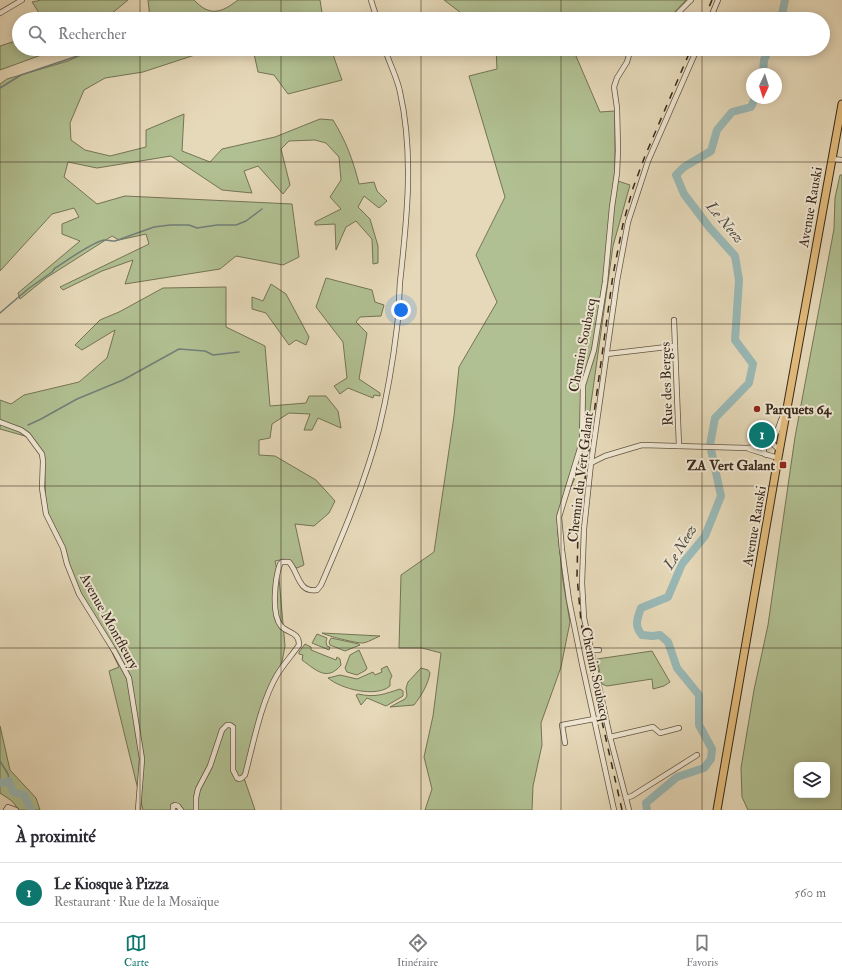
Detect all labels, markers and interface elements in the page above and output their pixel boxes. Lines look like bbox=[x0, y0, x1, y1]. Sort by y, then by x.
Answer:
search box bbox=[12, 12, 830, 56]
icon: search bbox=[26, 23, 48, 45]
text: Rechercher bbox=[58, 25, 126, 44]
north arrow bbox=[746, 68, 782, 104]
street label: Avenue Rauski bbox=[795, 165, 826, 250]
water label: Le Neez bbox=[701, 197, 748, 247]
street label: Chemin Soubacq bbox=[565, 296, 600, 394]
your location bbox=[391, 300, 411, 320]
street label: Rue des Berges bbox=[657, 341, 676, 426]
place label: Parquets 64 bbox=[765, 401, 833, 419]
marker: Parquets 64 bbox=[752, 404, 762, 414]
street label: Chemin du Vert Galant bbox=[564, 410, 597, 543]
pin: 1 bbox=[749, 420, 775, 450]
place label: ZA Vert Galant bbox=[687, 457, 775, 474]
marker: ZA Vert Galant bbox=[778, 460, 788, 470]
street label: Avenue Rauski bbox=[739, 484, 770, 569]
water label: Le Neez bbox=[659, 521, 702, 574]
street label: Avenue Montfleury bbox=[75, 569, 143, 673]
street label: Chemin Soubacq bbox=[577, 626, 614, 723]
map controls bbox=[794, 762, 830, 798]
button: layers bbox=[794, 762, 830, 798]
text: À proximité bbox=[16, 826, 96, 847]
text: Le Kiosque à Pizza bbox=[54, 875, 169, 894]
text: 1 bbox=[27, 885, 31, 901]
text: 560 m bbox=[794, 885, 826, 901]
text: Restaurant · Rue de la Mosaïque bbox=[54, 894, 219, 910]
tab: Carte bbox=[124, 932, 149, 969]
tab: Itinéraire bbox=[397, 932, 438, 969]
tab: Favoris bbox=[686, 932, 718, 969]

